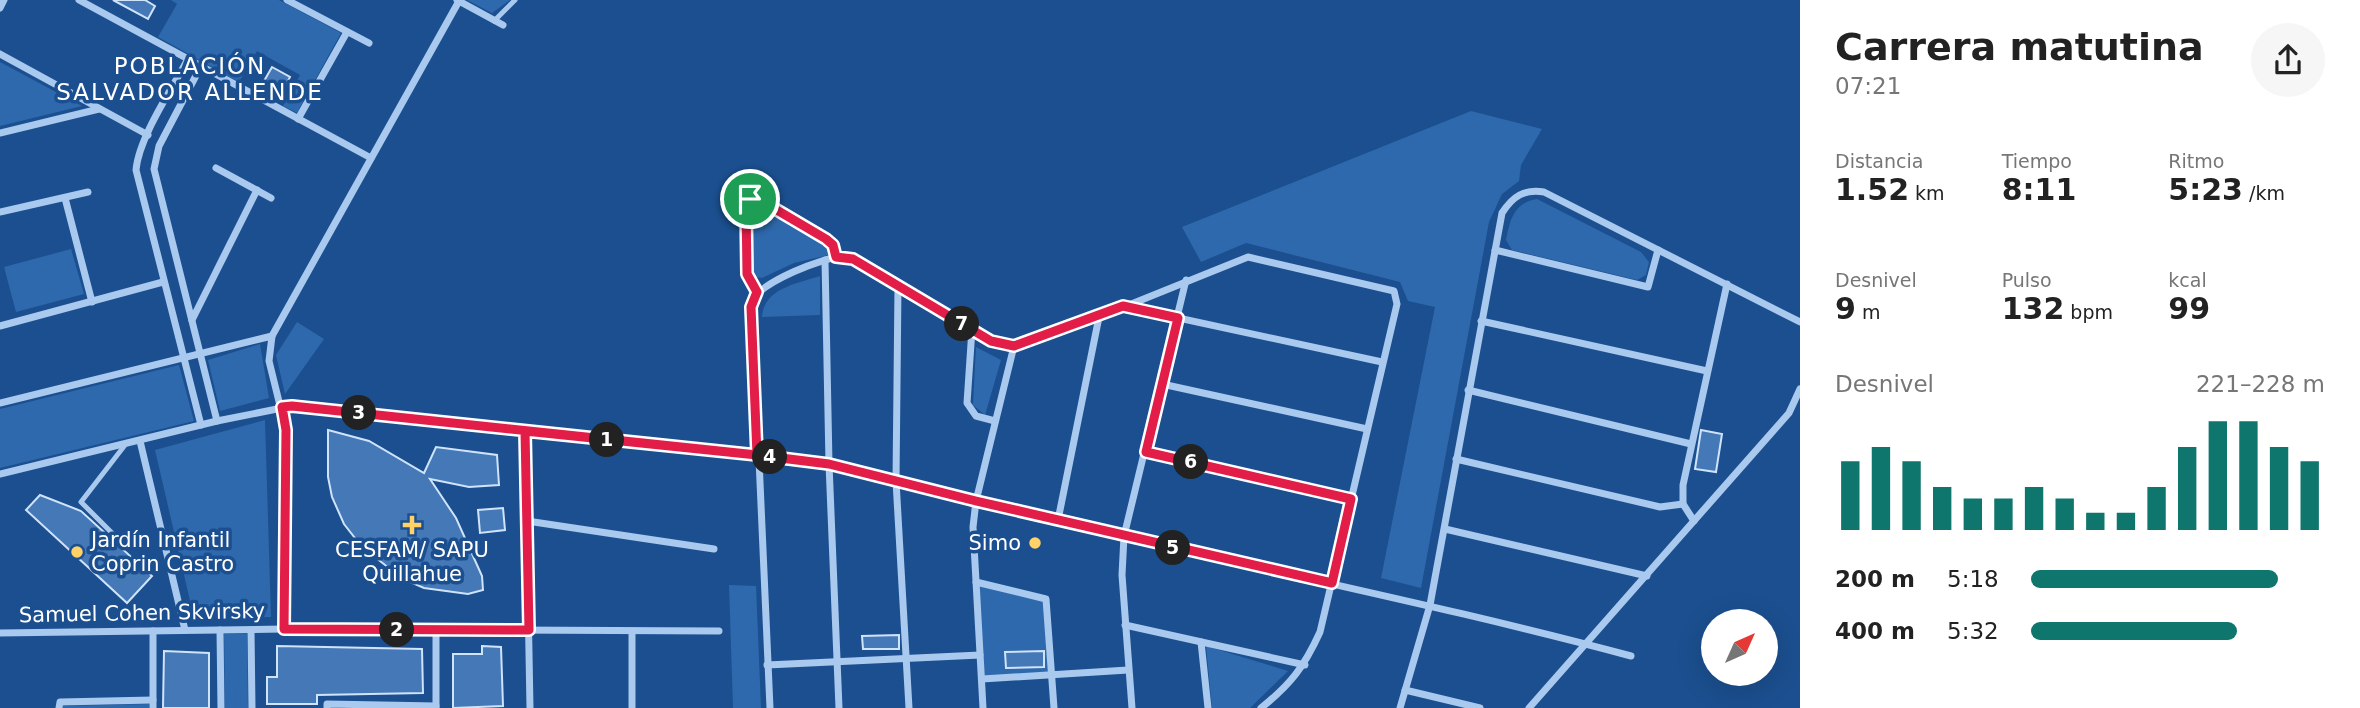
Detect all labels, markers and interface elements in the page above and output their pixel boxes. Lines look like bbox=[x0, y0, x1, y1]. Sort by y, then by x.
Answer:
button: share bbox=[2251, 23, 2325, 97]
text: Carrera matutina bbox=[1835, 25, 2204, 69]
district label: POBLACIÓN SALVADOR ALLENDE bbox=[56, 52, 324, 105]
text: 07:21 bbox=[1835, 73, 1901, 99]
text: Distancia bbox=[1835, 150, 1923, 172]
text: Tiempo bbox=[2002, 150, 2072, 172]
text: Ritmo bbox=[2168, 150, 2224, 172]
pin bbox=[720, 169, 780, 229]
text: 1.52 bbox=[1835, 172, 1909, 207]
text: 8:11 bbox=[2002, 172, 2076, 207]
text: 5:23 bbox=[2168, 172, 2243, 207]
icon: arrive bbox=[731, 180, 769, 218]
text: km bbox=[1909, 182, 1945, 204]
text: /km bbox=[2243, 182, 2285, 204]
text: Desnivel bbox=[1835, 269, 1917, 291]
text: Pulso bbox=[2002, 269, 2052, 291]
text: kcal bbox=[2168, 269, 2207, 291]
text: 9 bbox=[1835, 291, 1856, 326]
text: 132 bbox=[2002, 291, 2064, 326]
text: 99 bbox=[2168, 291, 2210, 326]
text: m bbox=[1856, 301, 1880, 323]
text: bpm bbox=[2064, 301, 2113, 323]
pin: 7 bbox=[944, 306, 979, 342]
text: 7 bbox=[955, 312, 968, 334]
text: Desnivel bbox=[1835, 371, 1934, 397]
text: 221–228 m bbox=[2196, 371, 2325, 397]
pin: 3 bbox=[342, 396, 376, 430]
text: 3 bbox=[352, 401, 365, 423]
pin: 1 bbox=[590, 422, 624, 458]
text: 1 bbox=[600, 428, 613, 450]
pin: 4 bbox=[752, 440, 788, 475]
pin: 6 bbox=[1174, 444, 1208, 480]
text: 4 bbox=[763, 445, 776, 467]
text: 6 bbox=[1184, 450, 1197, 472]
marker: CESFAM/ SAPU Quillahue bbox=[402, 515, 422, 535]
place label: Jardín Infantil Coprin Castro bbox=[89, 528, 234, 576]
pin: 5 bbox=[1156, 530, 1190, 566]
place label: Simo bbox=[969, 531, 1021, 555]
marker: Simo bbox=[1027, 535, 1043, 551]
text: 5 bbox=[1166, 536, 1179, 558]
place label: CESFAM/ SAPU Quillahue bbox=[335, 538, 489, 586]
marker: Jardín Infantil Coprin Castro bbox=[69, 544, 85, 560]
text: 200 m bbox=[1835, 566, 1915, 592]
text: 5:18 bbox=[1947, 566, 1999, 592]
street label: Samuel Cohen Skvirsky bbox=[19, 599, 265, 627]
north arrow bbox=[1701, 609, 1778, 686]
map controls bbox=[1701, 609, 1778, 686]
pin: 2 bbox=[380, 612, 414, 648]
text: 2 bbox=[390, 618, 403, 640]
text: 400 m bbox=[1835, 618, 1915, 644]
text: 5:32 bbox=[1947, 618, 1999, 644]

